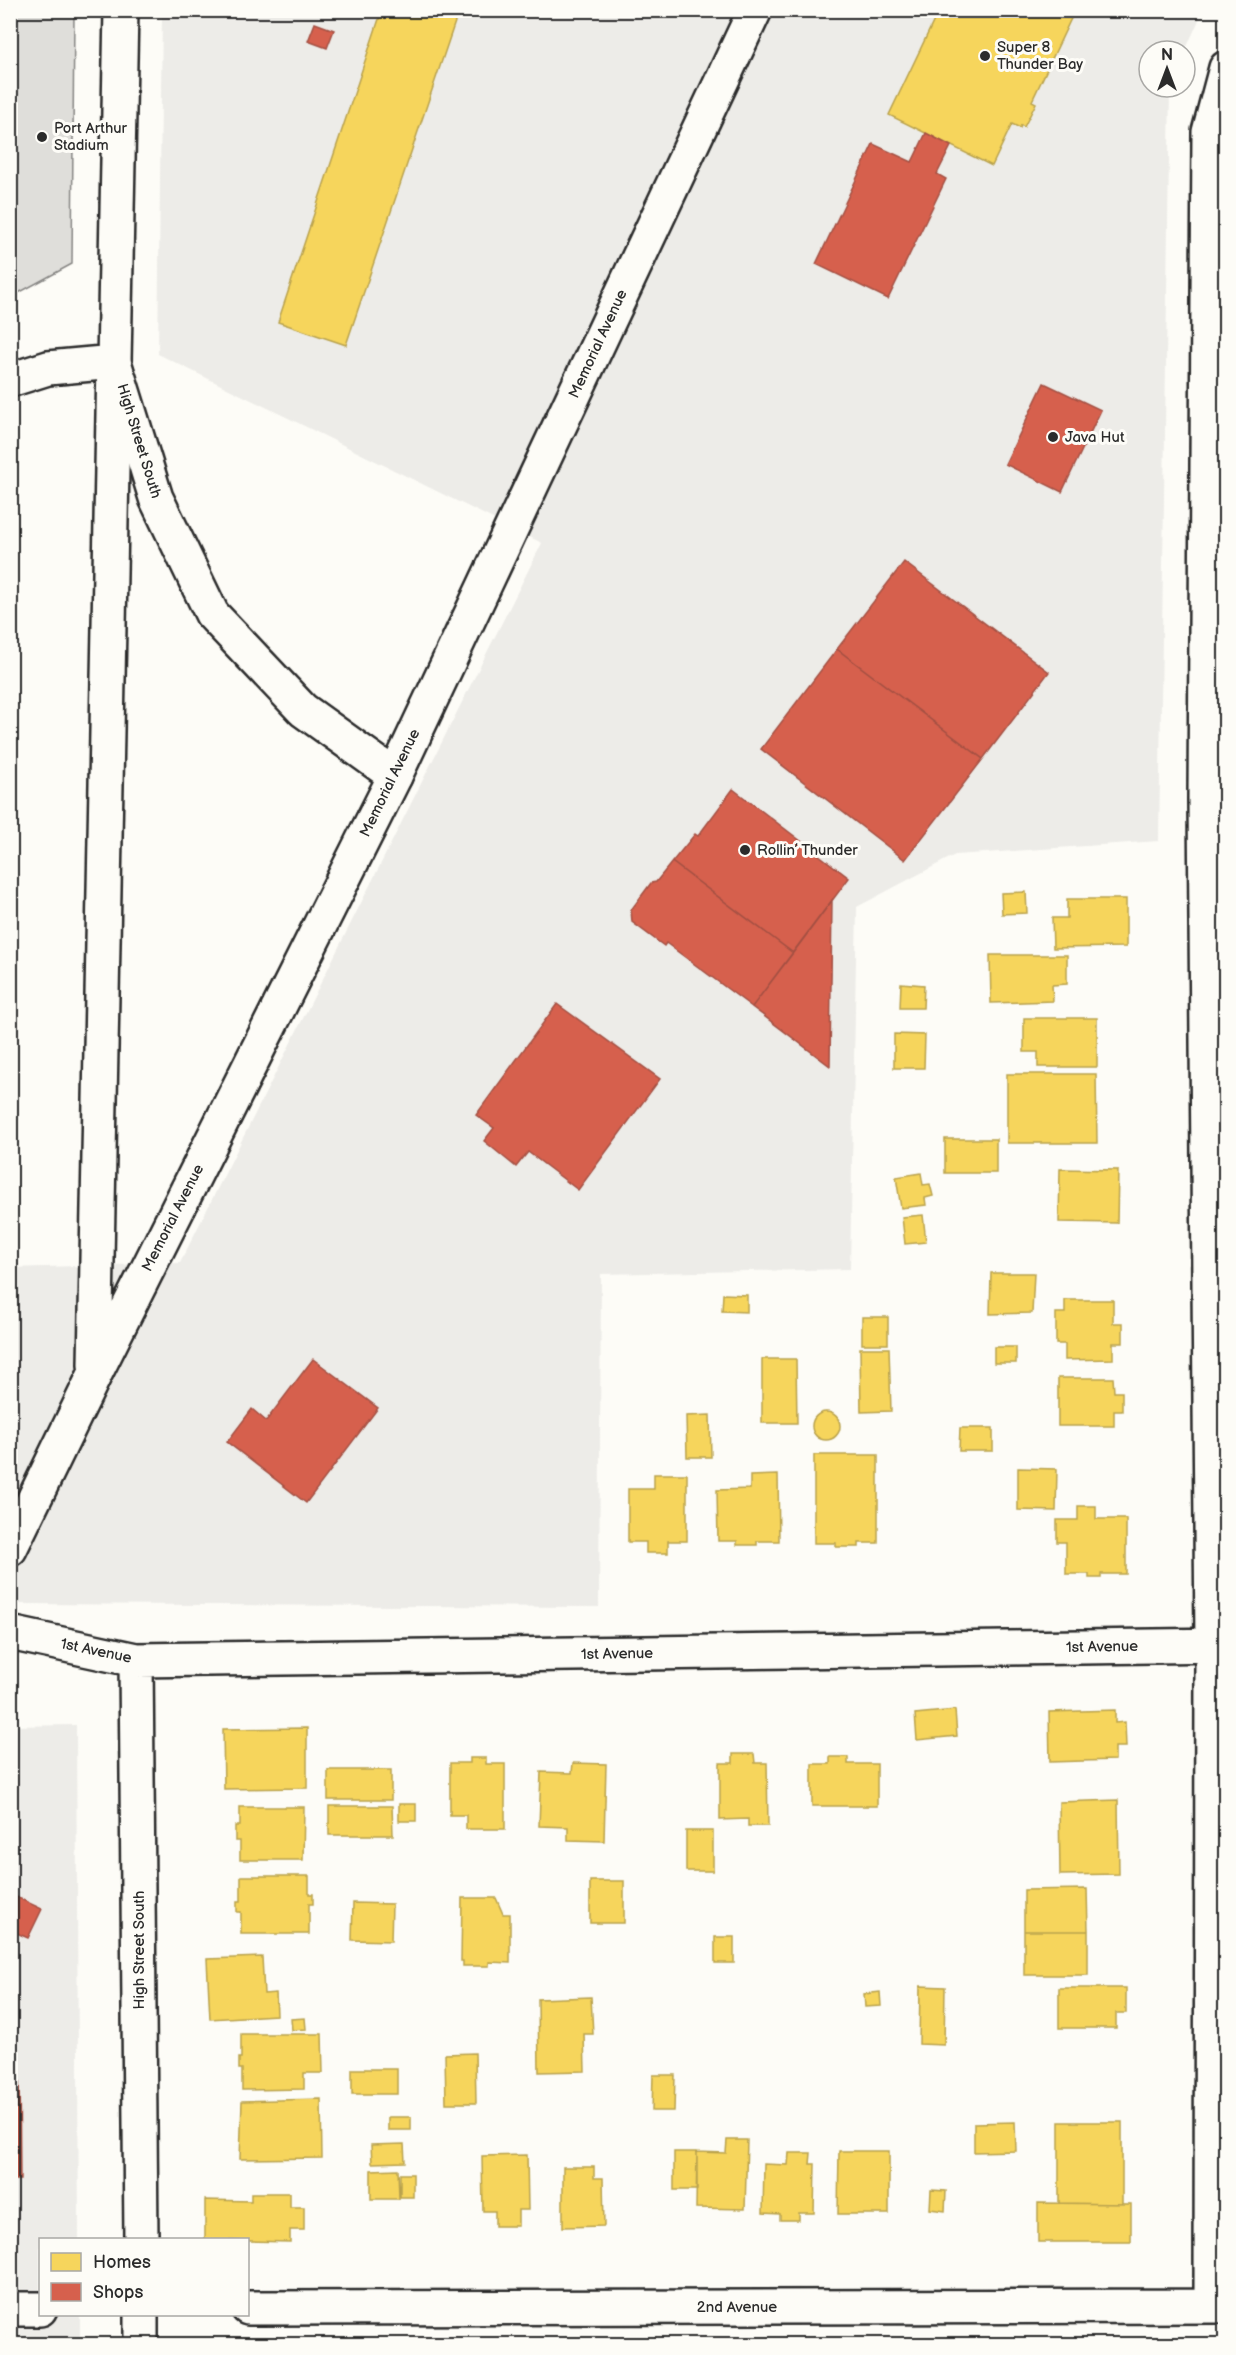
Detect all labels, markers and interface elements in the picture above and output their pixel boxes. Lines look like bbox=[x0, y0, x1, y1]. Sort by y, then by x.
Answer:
place label: Super 8 Thunder Bay bbox=[997, 38, 1083, 74]
north arrow bbox=[1137, 39, 1197, 99]
text: N bbox=[1161, 46, 1173, 65]
marker: Super 8 Thunder Bay bbox=[978, 49, 992, 63]
place label: Port Arthur Stadium bbox=[54, 119, 128, 155]
marker: Port Arthur Stadium bbox=[35, 130, 49, 144]
street label: Memorial Avenue bbox=[564, 286, 632, 401]
street label: High Street South bbox=[113, 381, 165, 501]
place label: Java Hut bbox=[1065, 428, 1125, 447]
marker: Java Hut bbox=[1046, 430, 1060, 444]
street label: Memorial Avenue bbox=[356, 726, 424, 840]
place label: Rollin’ Thunder bbox=[757, 841, 858, 860]
marker: Rollin’ Thunder bbox=[738, 843, 752, 857]
street label: Memorial Avenue bbox=[138, 1161, 208, 1275]
street label: 1st Avenue bbox=[59, 1634, 133, 1668]
street label: 1st Avenue bbox=[1066, 1637, 1138, 1657]
street label: 1st Avenue bbox=[581, 1644, 653, 1664]
street label: High Street South bbox=[130, 1891, 149, 2009]
legend bbox=[39, 2238, 249, 2316]
text: Homes bbox=[93, 2252, 151, 2273]
text: Shops bbox=[93, 2282, 144, 2303]
street label: 2nd Avenue bbox=[697, 2298, 777, 2317]

